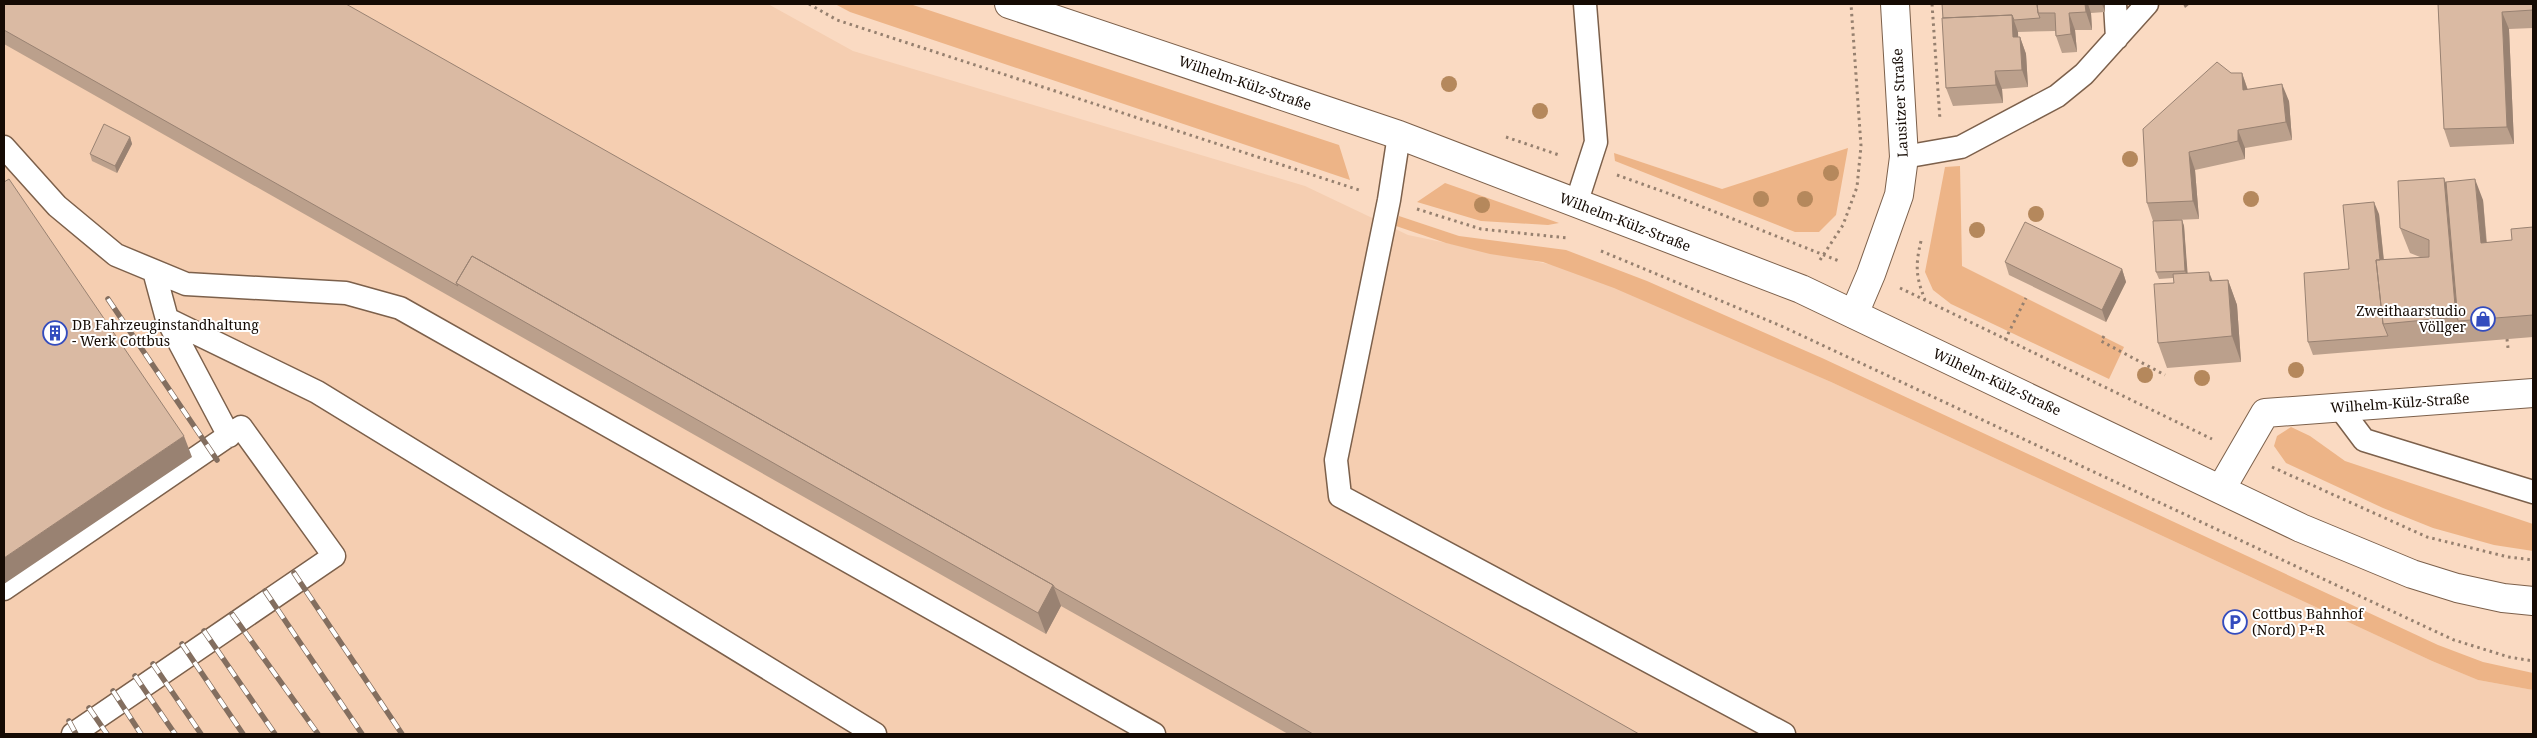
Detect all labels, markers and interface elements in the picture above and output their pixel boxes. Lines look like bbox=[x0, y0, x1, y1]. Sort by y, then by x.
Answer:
street label: Lausitzer Straße bbox=[1887, 48, 1912, 158]
street label: Wilhelm-Külz-Straße bbox=[1176, 51, 1314, 114]
street label: Wilhelm-Külz-Straße bbox=[1557, 188, 1694, 255]
place label: Zweithaarstudio Völlger bbox=[2356, 301, 2466, 336]
shop icon: Zweithaarstudio Völlger bbox=[2470, 306, 2496, 332]
place label: DB Fahrzeuginstandhaltung - Werk Cottbus bbox=[72, 315, 259, 350]
building icon: DB Fahrzeuginstandhaltung - Werk Cottbus bbox=[42, 320, 68, 346]
street label: Wilhelm-Külz-Straße bbox=[1930, 343, 2064, 420]
street label: Wilhelm-Külz-Straße bbox=[2330, 388, 2470, 417]
place label: Cottbus Bahnhof (Nord) P+R bbox=[2252, 604, 2365, 639]
parking icon: Cottbus Bahnhof (Nord) P+R bbox=[2222, 609, 2248, 635]

